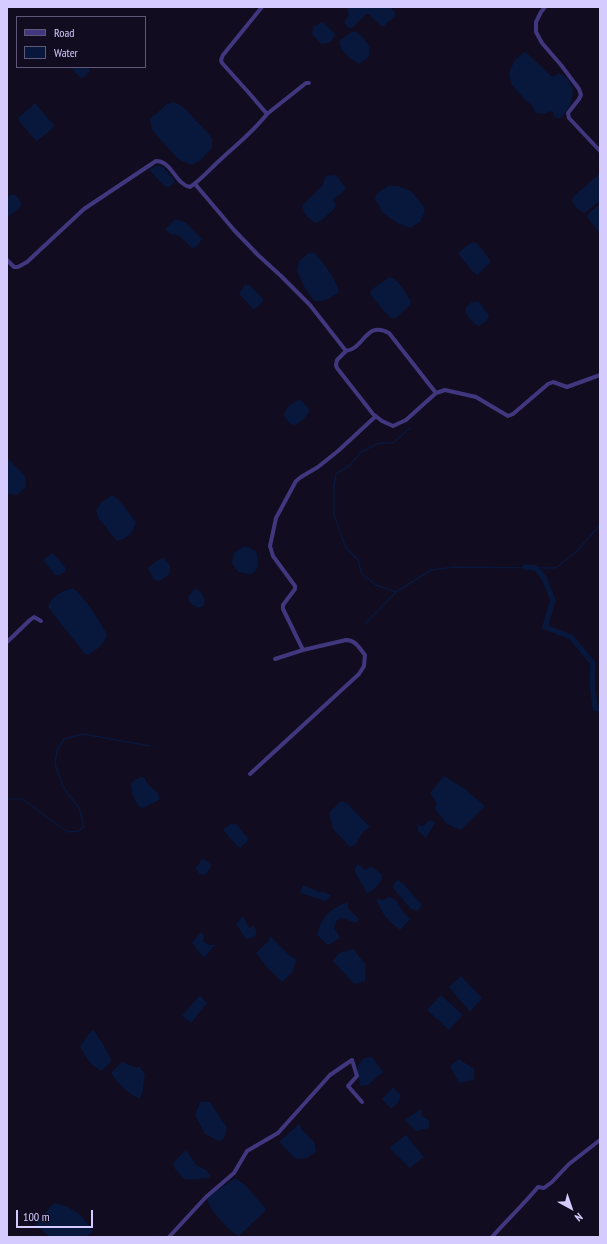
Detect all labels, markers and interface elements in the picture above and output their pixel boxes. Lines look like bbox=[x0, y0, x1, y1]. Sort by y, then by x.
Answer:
legend bbox=[16, 16, 146, 68]
text: Road bbox=[54, 25, 74, 40]
text: Water bbox=[54, 45, 78, 60]
north arrow bbox=[551, 1188, 591, 1228]
scale bar bbox=[18, 1202, 95, 1228]
text: 100 m bbox=[23, 1209, 50, 1224]
text: N bbox=[572, 1210, 585, 1224]

